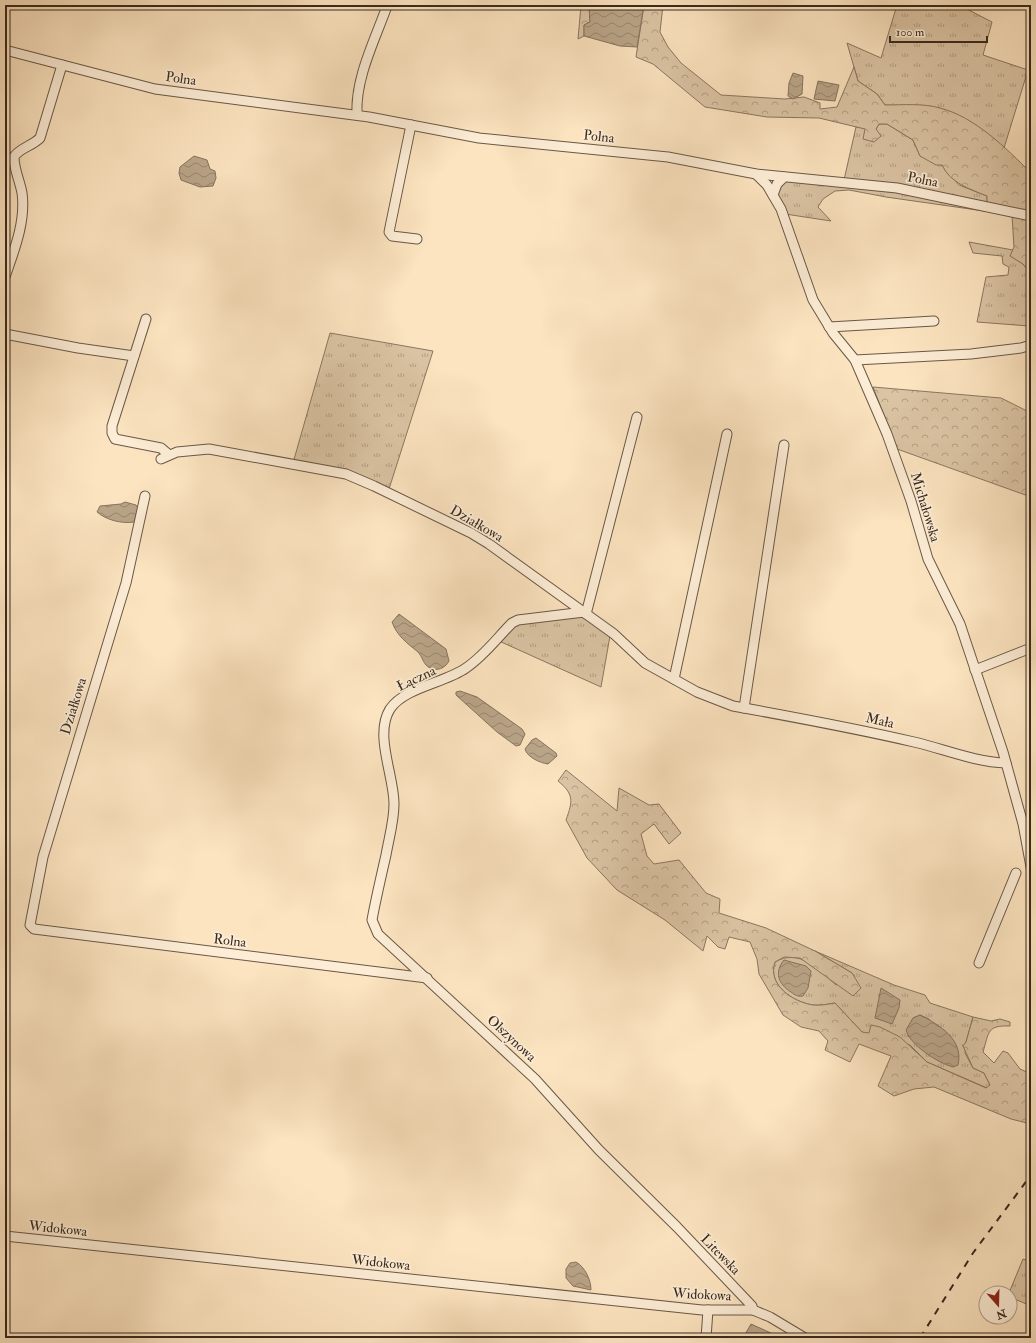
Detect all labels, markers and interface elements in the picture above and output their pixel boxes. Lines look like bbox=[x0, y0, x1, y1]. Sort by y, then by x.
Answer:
scale bar bbox=[890, 18, 987, 44]
text: 100 m bbox=[896, 25, 925, 40]
street label: Polna bbox=[164, 68, 198, 89]
street label: Polna bbox=[583, 126, 616, 147]
street label: Polna bbox=[906, 168, 940, 191]
street label: Michałowska bbox=[907, 470, 944, 544]
street label: Działkowa bbox=[447, 501, 507, 546]
street label: Łączna bbox=[394, 662, 439, 695]
street label: Działkowa bbox=[57, 675, 90, 737]
street label: Mała bbox=[864, 709, 896, 732]
street label: Rolna bbox=[212, 930, 248, 951]
street label: Olszynowa bbox=[483, 1011, 540, 1066]
street label: Widokowa bbox=[27, 1217, 88, 1240]
street label: Litewska bbox=[697, 1230, 744, 1278]
street label: Widokowa bbox=[350, 1251, 411, 1274]
street label: Widokowa bbox=[671, 1284, 732, 1305]
north arrow bbox=[978, 1285, 1018, 1325]
text: N bbox=[993, 1306, 1009, 1322]

